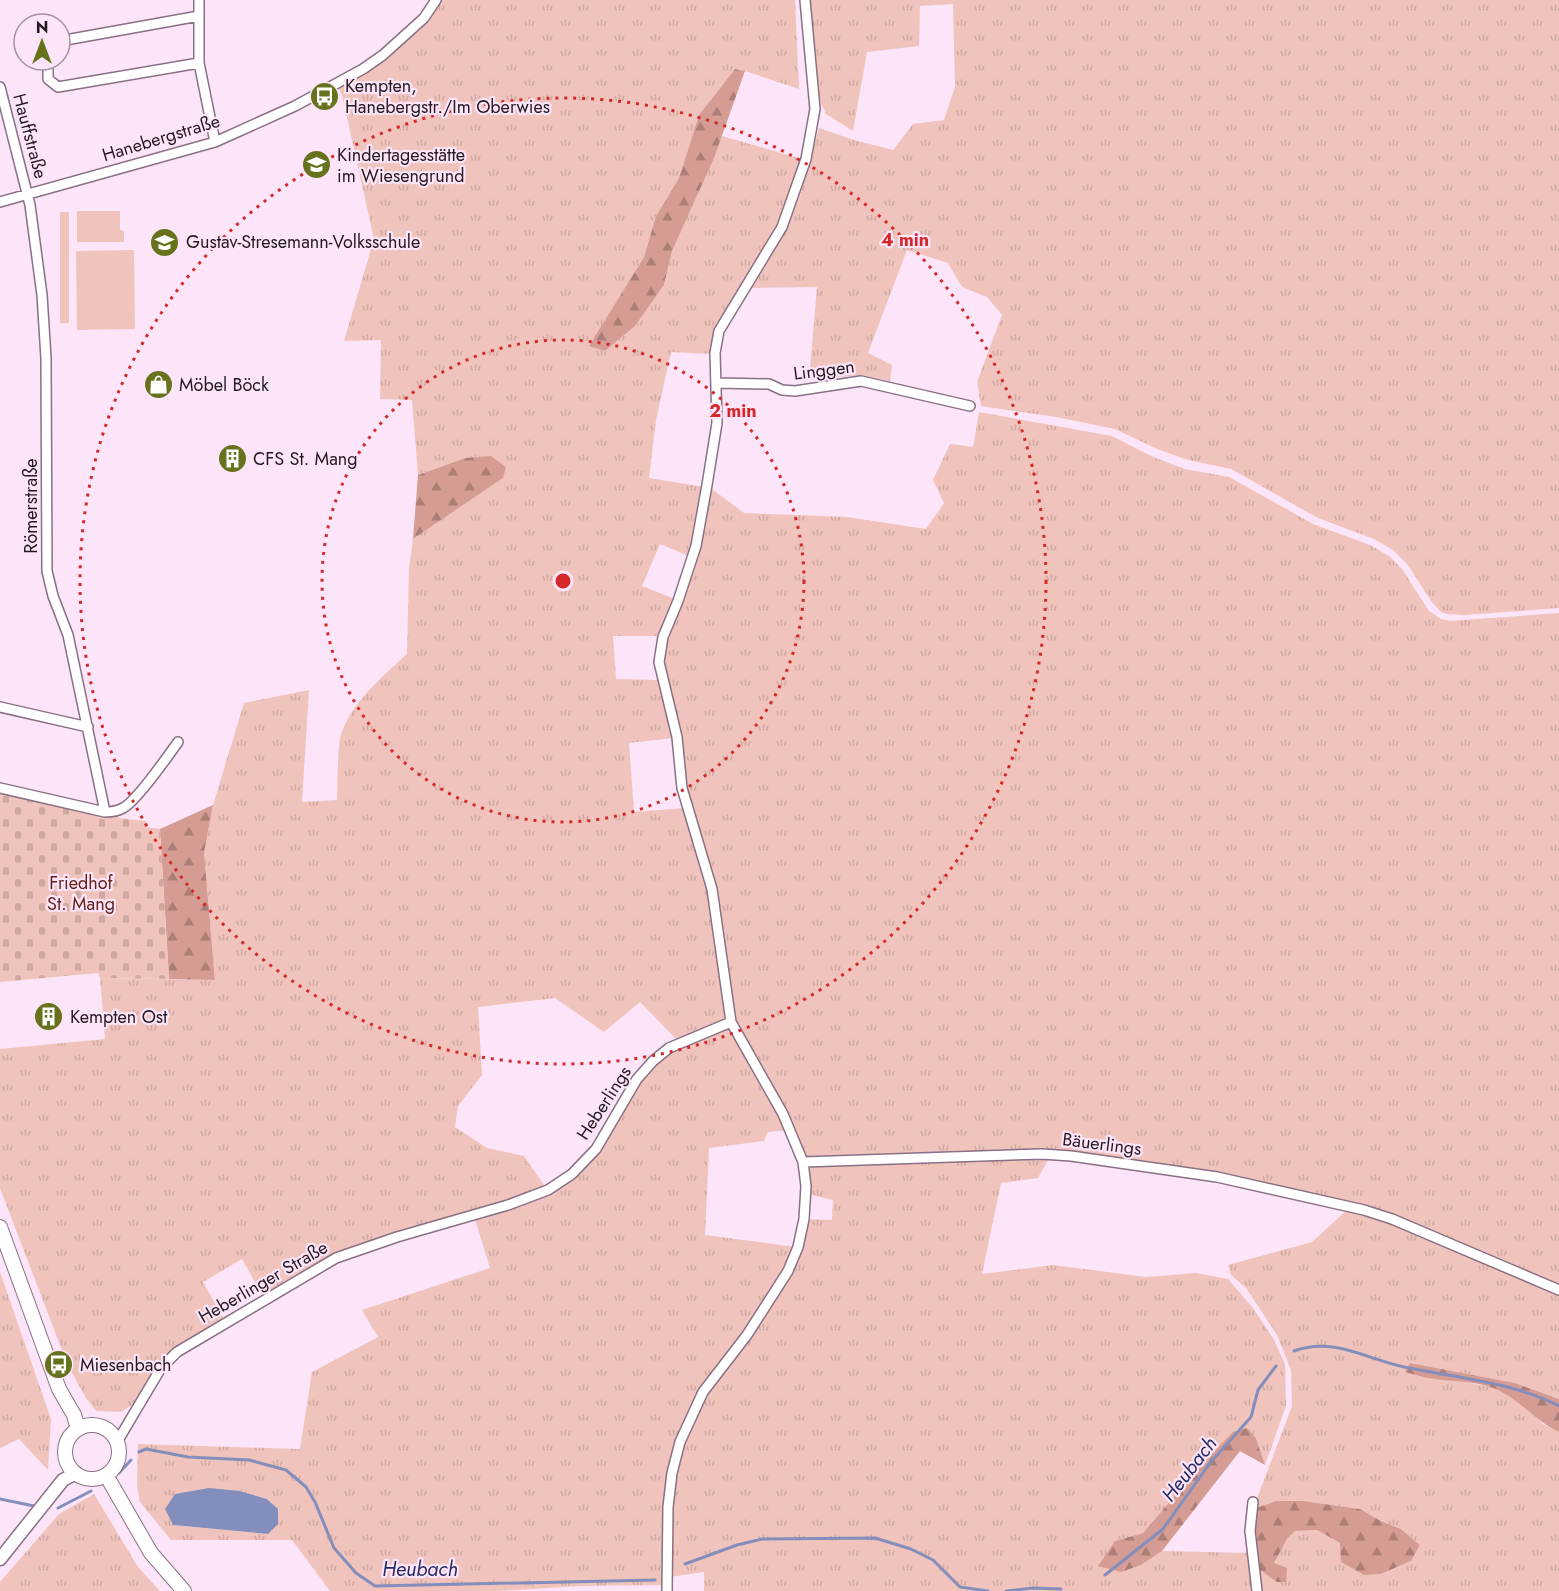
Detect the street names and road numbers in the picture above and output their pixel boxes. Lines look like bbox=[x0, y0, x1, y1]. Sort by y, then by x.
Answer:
street label: Hauffstraße bbox=[6, 91, 54, 181]
street label: Hanebergstraße bbox=[99, 108, 223, 168]
street label: Linggen bbox=[792, 353, 856, 387]
street label: Römerstraße bbox=[18, 458, 44, 554]
street label: Heberlings bbox=[570, 1061, 638, 1145]
street label: Bäuerlings bbox=[1061, 1126, 1143, 1162]
street label: Heberlinger Straße bbox=[193, 1234, 333, 1330]

